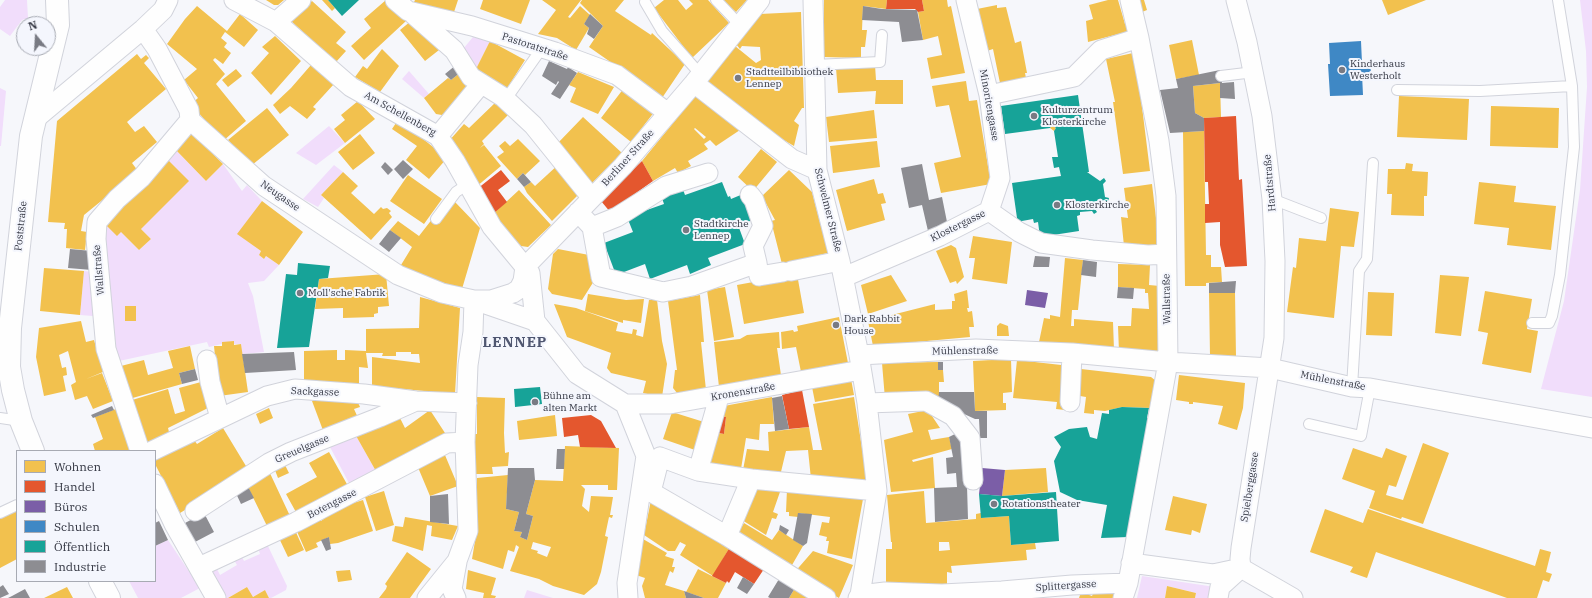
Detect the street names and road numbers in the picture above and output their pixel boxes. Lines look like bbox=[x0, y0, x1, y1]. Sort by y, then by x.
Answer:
street label: Pastoratstraße bbox=[500, 31, 570, 63]
street label: Minoritengasse bbox=[977, 68, 1001, 142]
street label: Am Schellenberg bbox=[362, 89, 438, 139]
street label: Berliner Straße bbox=[599, 127, 657, 189]
street label: Hardtstraße bbox=[1262, 154, 1278, 212]
street label: Schwelmer Straße bbox=[812, 167, 844, 253]
street label: Neugasse bbox=[258, 178, 302, 214]
street label: Poststraße bbox=[12, 200, 30, 252]
street label: Klostergasse bbox=[929, 208, 987, 244]
street label: Wallstraße bbox=[91, 244, 107, 296]
street label: Wallstraße bbox=[1161, 274, 1173, 324]
street label: Mühlenstraße bbox=[932, 344, 998, 358]
street label: Mühlenstraße bbox=[1300, 369, 1366, 393]
street label: Kronenstraße bbox=[710, 380, 776, 404]
street label: Sackgasse bbox=[291, 385, 339, 399]
street label: Greuelgasse bbox=[273, 432, 331, 466]
street label: Spielberggasse bbox=[1239, 451, 1261, 523]
street label: Botengasse bbox=[305, 486, 359, 522]
street label: Splittergasse bbox=[1035, 578, 1097, 594]

